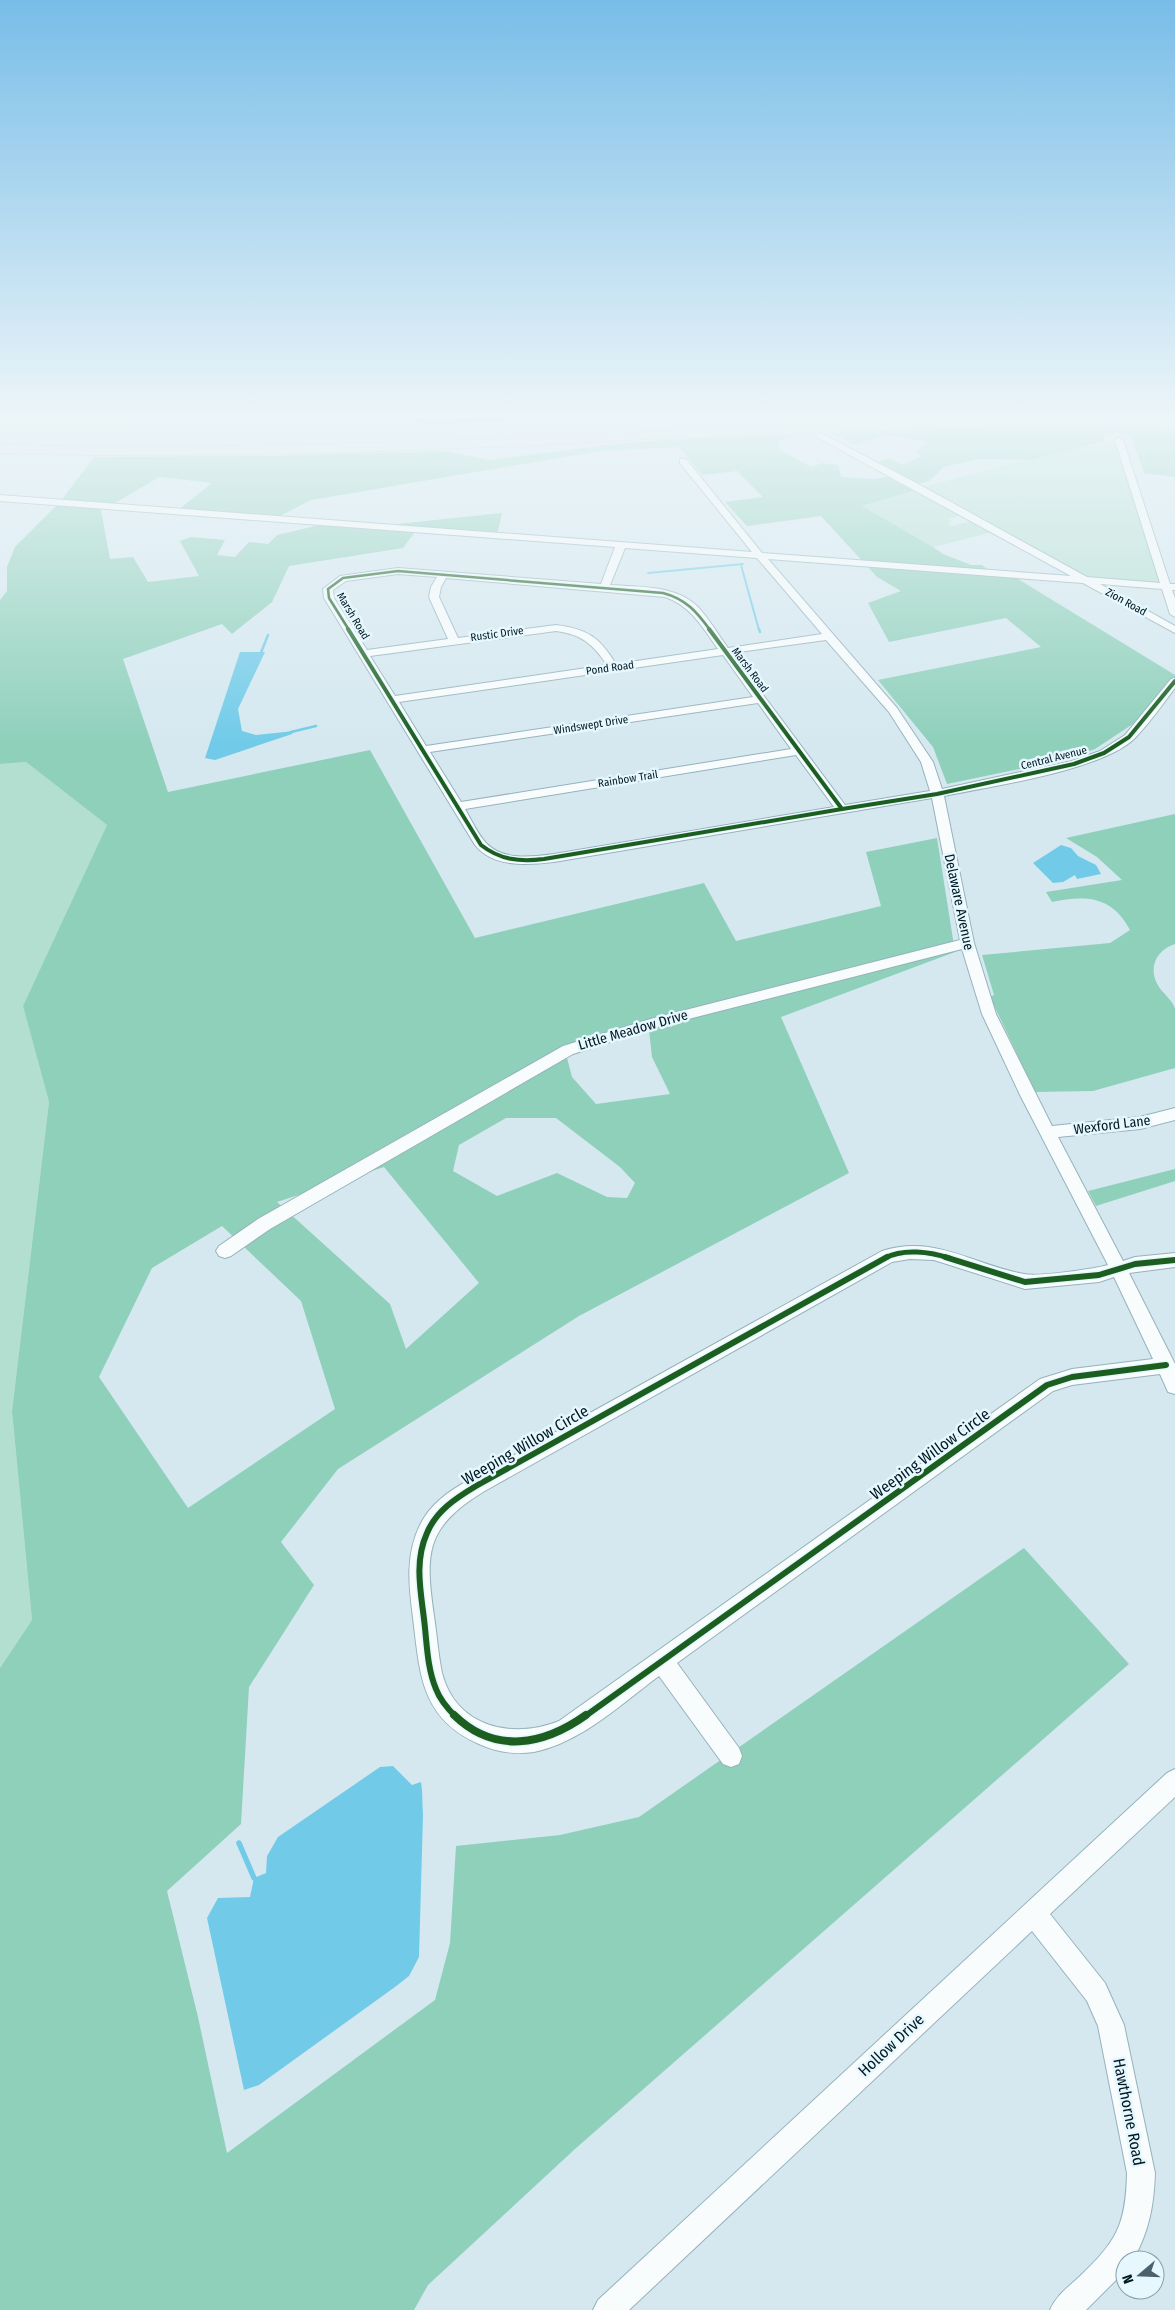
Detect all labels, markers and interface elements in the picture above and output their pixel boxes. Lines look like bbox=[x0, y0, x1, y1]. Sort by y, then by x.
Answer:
street label: Zion Road bbox=[1103, 585, 1149, 619]
street label: Marsh Road bbox=[334, 590, 372, 642]
street label: Rustic Drive bbox=[470, 624, 524, 644]
street label: Marsh Road bbox=[729, 645, 771, 695]
street label: Pond Road bbox=[585, 658, 635, 678]
street label: Windswept Drive bbox=[553, 713, 629, 737]
street label: Central Avenue bbox=[1020, 744, 1088, 772]
street label: Rainbow Trail bbox=[597, 768, 659, 790]
street label: Delaware Avenue bbox=[940, 852, 978, 952]
street label: Little Meadow Drive bbox=[576, 1006, 690, 1054]
street label: Wexford Lane bbox=[1073, 1112, 1151, 1138]
street label: Weeping Willow Circle bbox=[458, 1401, 592, 1489]
street label: Weeping Willow Circle bbox=[867, 1404, 994, 1504]
street label: Hollow Drive bbox=[854, 2010, 928, 2080]
street label: Hawthorne Road bbox=[1109, 2057, 1149, 2167]
north arrow bbox=[1115, 2250, 1165, 2300]
text: N bbox=[1119, 2272, 1138, 2286]

